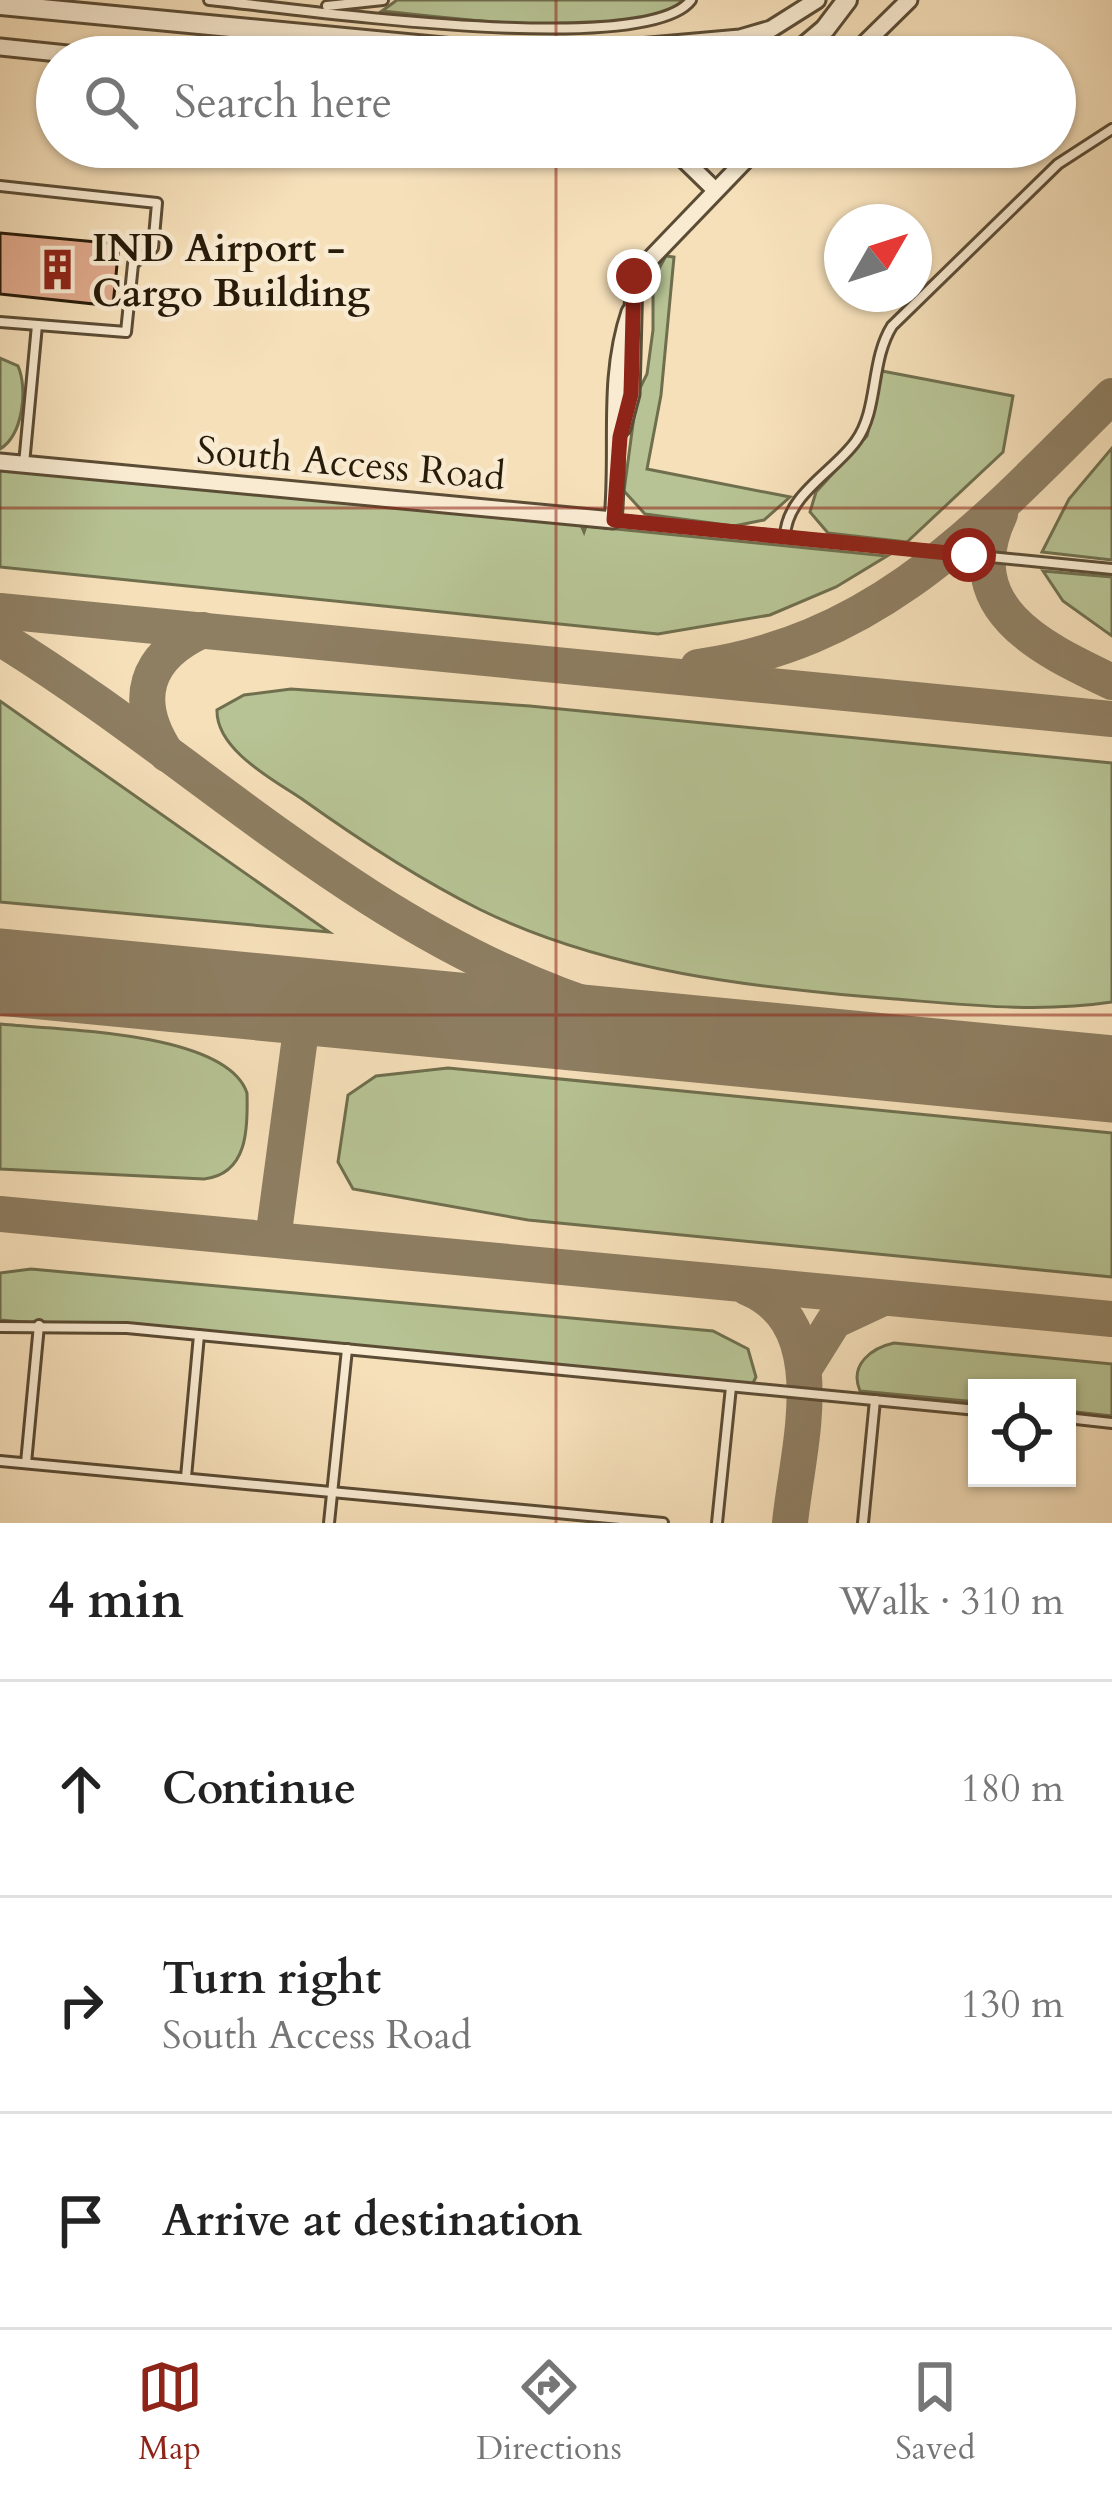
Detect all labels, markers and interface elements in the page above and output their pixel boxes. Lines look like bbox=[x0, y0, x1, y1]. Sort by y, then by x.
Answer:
search box bbox=[36, 36, 1076, 168]
icon: search bbox=[78, 69, 144, 135]
text: Search here bbox=[174, 72, 392, 133]
north arrow bbox=[824, 204, 932, 312]
place label: IND Airport - Cargo Building bbox=[92, 222, 371, 320]
building icon: IND Airport - Cargo Building bbox=[35, 246, 81, 292]
route end bbox=[607, 249, 661, 303]
street label: South Access Road bbox=[194, 424, 508, 503]
route start bbox=[942, 528, 996, 582]
map controls bbox=[968, 1379, 1076, 1487]
button: locate bbox=[968, 1379, 1076, 1487]
text: 4 min bbox=[48, 1566, 184, 1636]
text: Walk · 310 m bbox=[839, 1575, 1064, 1628]
icon: ahead bbox=[48, 1756, 114, 1822]
text: Continue bbox=[162, 1758, 356, 1819]
text: 180 m bbox=[961, 1762, 1064, 1815]
text: Turn right bbox=[162, 1948, 381, 2009]
icon: right bbox=[48, 1972, 114, 2038]
text: 130 m bbox=[961, 1978, 1064, 2031]
text: South Access Road bbox=[162, 2009, 472, 2062]
icon: arrive bbox=[48, 2188, 114, 2254]
text: Arrive at destination bbox=[162, 2190, 582, 2251]
tab: Map bbox=[137, 2354, 203, 2471]
tab: Directions bbox=[476, 2354, 622, 2471]
tab: Saved bbox=[895, 2354, 975, 2471]

